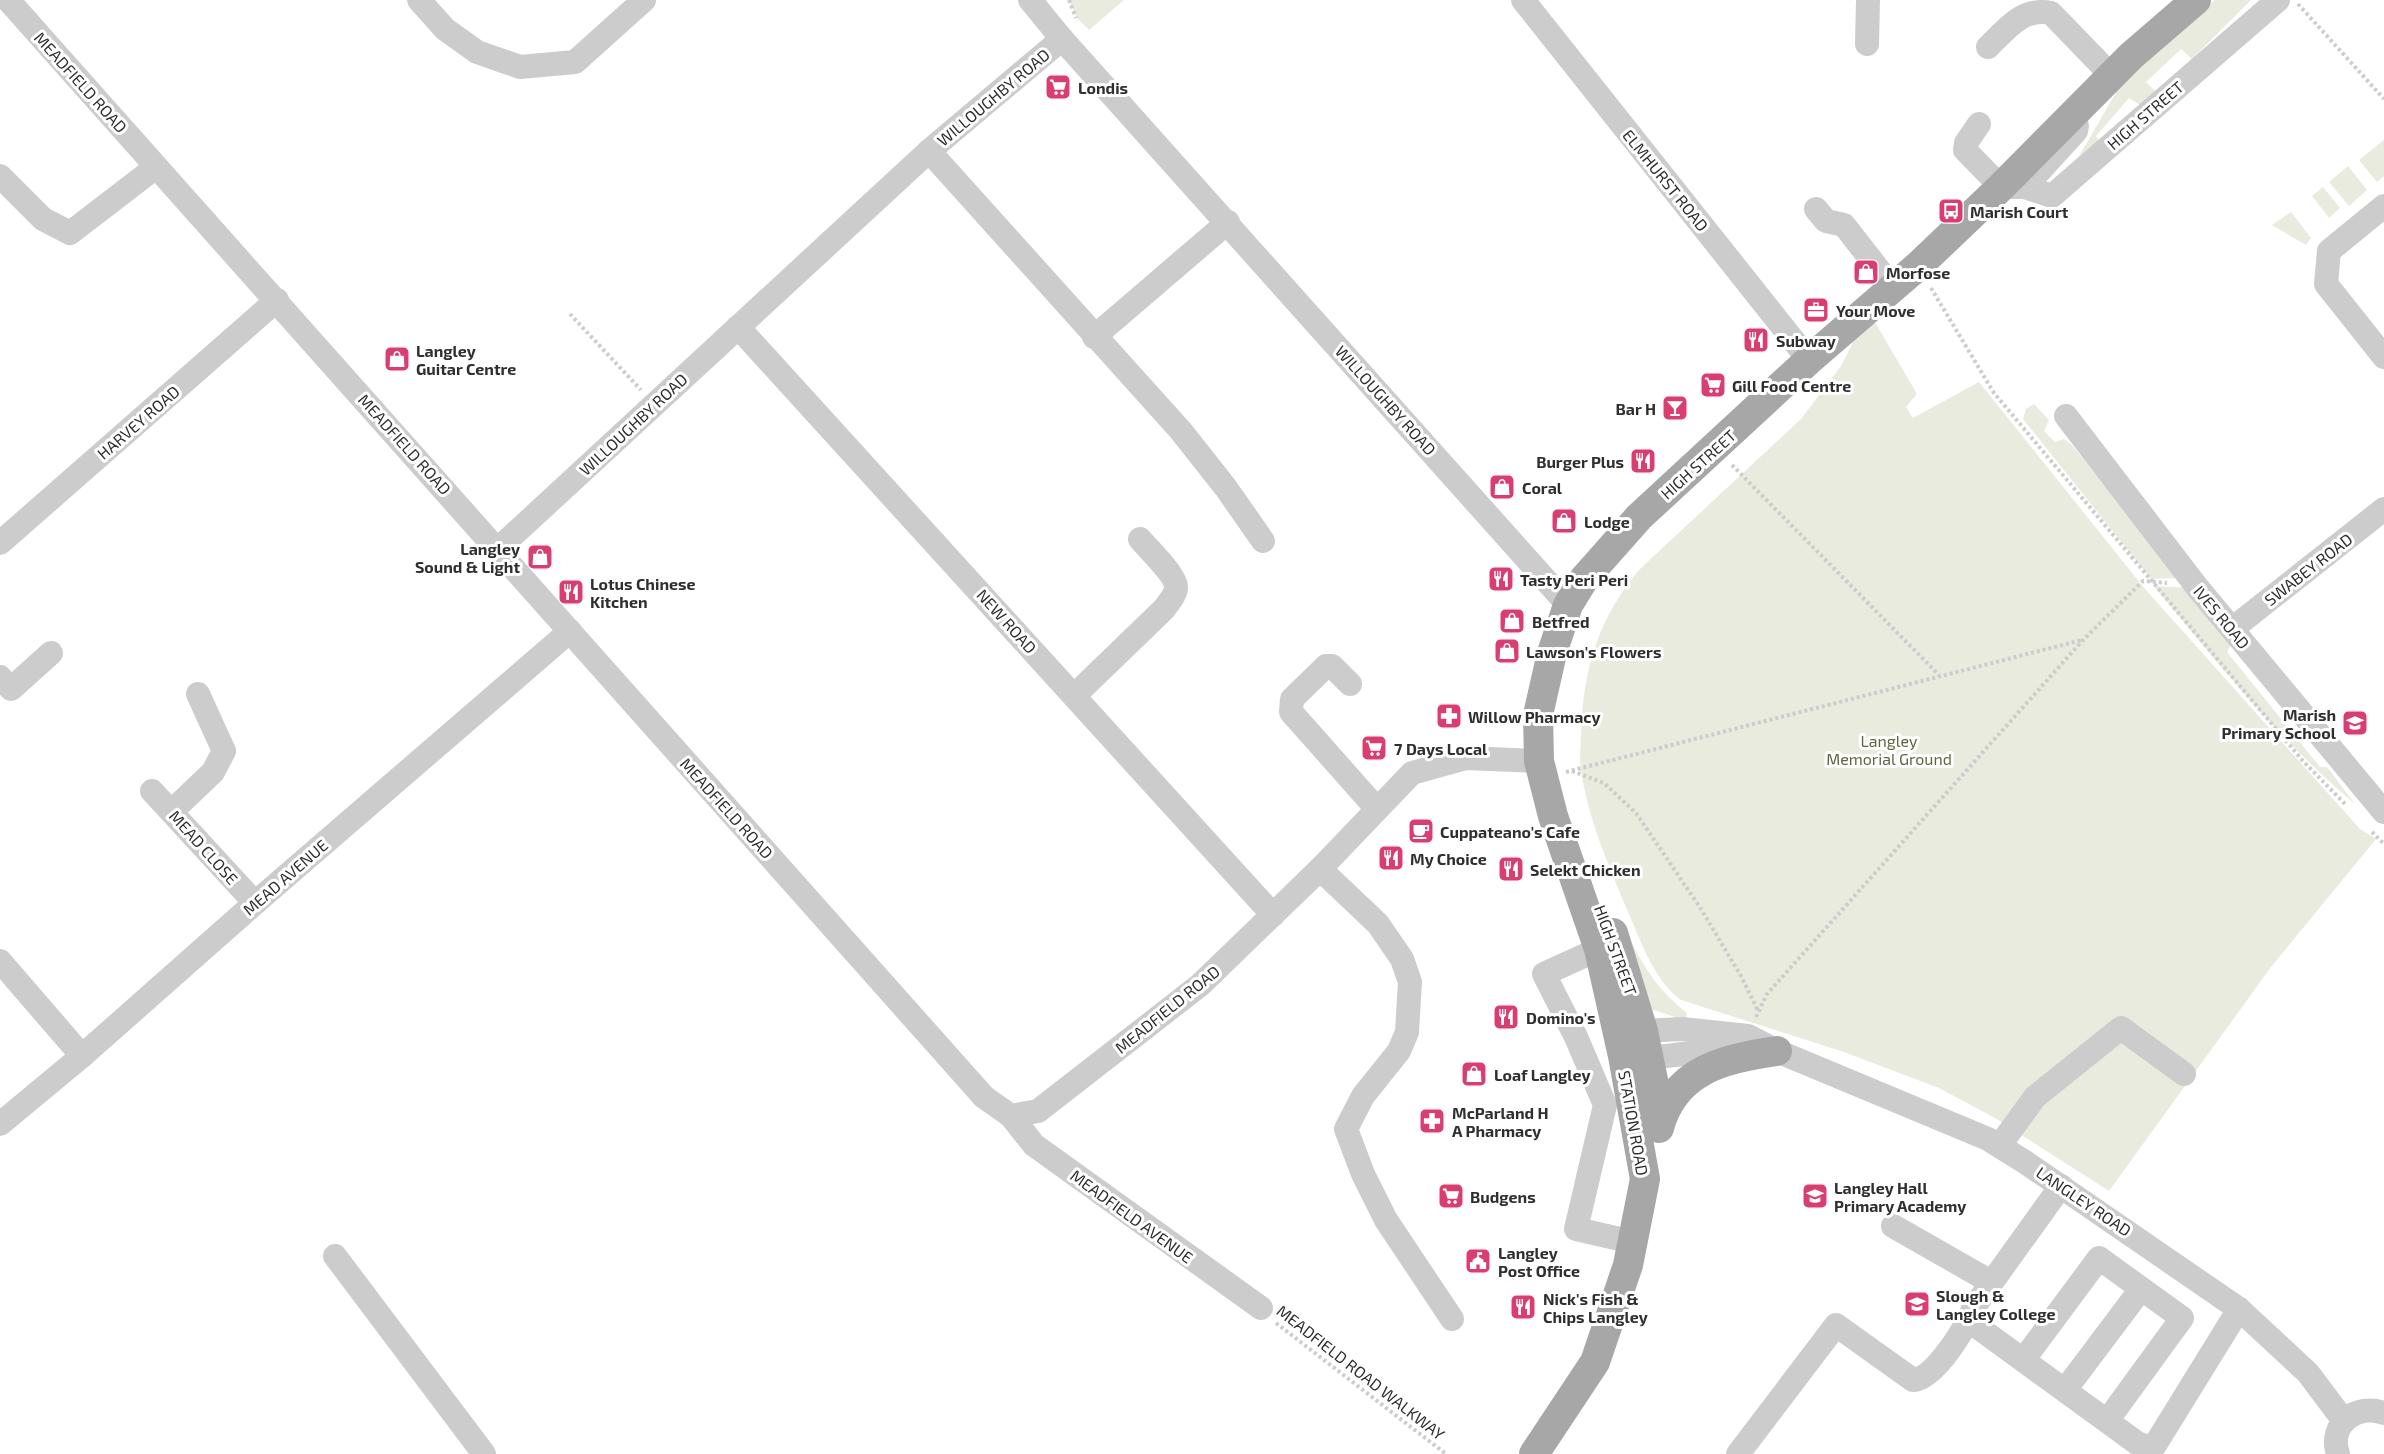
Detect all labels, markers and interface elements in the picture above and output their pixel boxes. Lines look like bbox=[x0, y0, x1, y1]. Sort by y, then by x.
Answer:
street label: MEADFIELD ROAD bbox=[31, 28, 131, 136]
street label: WILLOUGHBY ROAD bbox=[933, 44, 1053, 150]
supermarket icon: Londis bbox=[1043, 72, 1073, 102]
street label: HIGH STREET bbox=[2103, 77, 2187, 153]
place label: Londis bbox=[1078, 78, 1128, 97]
street label: ELMHURST ROAD bbox=[1619, 125, 1713, 235]
bus stop icon: Marish Court bbox=[1936, 196, 1966, 226]
place label: Marish Court bbox=[1970, 202, 2069, 221]
shop icon: Morfose bbox=[1851, 257, 1881, 287]
place label: Morfose bbox=[1886, 263, 1950, 282]
office icon: Your Move bbox=[1801, 295, 1831, 325]
place label: Your Move bbox=[1836, 301, 1915, 320]
restaurant icon: Subway bbox=[1741, 325, 1771, 355]
place label: Subway bbox=[1776, 331, 1836, 351]
place label: Langley Guitar Centre bbox=[416, 341, 516, 378]
street label: WILLOUGHBY ROAD bbox=[1332, 341, 1440, 459]
shop icon: Langley Guitar Centre bbox=[382, 344, 412, 374]
street label: WILLOUGHBY ROAD bbox=[575, 369, 691, 479]
supermarket icon: Gill Food Centre bbox=[1698, 370, 1728, 400]
place label: Gill Food Centre bbox=[1732, 376, 1851, 395]
street label: HARVEY ROAD bbox=[93, 381, 183, 463]
street label: MEADFIELD ROAD bbox=[355, 390, 455, 498]
bar icon: Bar H bbox=[1660, 393, 1690, 423]
place label: Bar H bbox=[1616, 399, 1656, 418]
street label: HIGH STREET bbox=[1657, 425, 1739, 503]
restaurant icon: Burger Plus bbox=[1628, 446, 1658, 476]
place label: Burger Plus bbox=[1536, 452, 1624, 471]
shop icon: Coral bbox=[1487, 472, 1517, 502]
place label: Coral bbox=[1522, 478, 1563, 497]
shop icon: Lodge bbox=[1549, 506, 1579, 536]
place label: Lodge bbox=[1584, 512, 1630, 531]
street label: SWABEY ROAD bbox=[2260, 529, 2356, 609]
place label: Langley Sound & Light bbox=[415, 539, 520, 576]
shop icon: Langley Sound & Light bbox=[525, 542, 555, 572]
restaurant icon: Tasty Peri Peri bbox=[1486, 564, 1516, 594]
place label: Tasty Peri Peri bbox=[1520, 570, 1628, 590]
place label: Lotus Chinese Kitchen bbox=[590, 574, 696, 611]
restaurant icon: Lotus Chinese Kitchen bbox=[556, 577, 586, 607]
street label: IVES ROAD bbox=[2190, 582, 2254, 652]
street label: NEW ROAD bbox=[973, 585, 1041, 657]
shop icon: Betfred bbox=[1497, 606, 1527, 636]
place label: Betfred bbox=[1532, 612, 1590, 631]
shop icon: Lawson's Flowers bbox=[1492, 636, 1522, 666]
place label: Lawson's Flowers bbox=[1526, 642, 1661, 661]
pharmacy icon: Willow Pharmacy bbox=[1434, 701, 1464, 731]
place label: Marish Primary School bbox=[2221, 705, 2337, 743]
place label: Willow Pharmacy bbox=[1468, 707, 1601, 727]
school or university icon: Marish Primary School bbox=[2340, 708, 2370, 738]
park label: Langley Memorial Ground bbox=[1826, 731, 1952, 768]
supermarket icon: 7 Days Local bbox=[1359, 733, 1389, 763]
place label: 7 Days Local bbox=[1394, 739, 1488, 759]
street label: MEADFIELD ROAD bbox=[677, 754, 777, 862]
street label: MEAD CLOSE bbox=[166, 806, 242, 888]
cafe icon: Cuppateano's Cafe bbox=[1406, 816, 1436, 846]
place label: Cuppateano's Cafe bbox=[1440, 822, 1580, 841]
street label: MEAD AVENUE bbox=[239, 835, 331, 919]
restaurant icon: My Choice bbox=[1376, 843, 1406, 873]
place label: My Choice bbox=[1410, 849, 1487, 869]
restaurant icon: Selekt Chicken bbox=[1496, 854, 1526, 884]
place label: Selekt Chicken bbox=[1530, 860, 1641, 879]
street label: HIGH STREET bbox=[1591, 902, 1641, 998]
street label: MEADFIELD ROAD bbox=[1111, 961, 1223, 1057]
restaurant icon: Domino's bbox=[1491, 1002, 1521, 1032]
place label: Domino's bbox=[1526, 1008, 1596, 1027]
shop icon: Loaf Langley bbox=[1459, 1059, 1489, 1089]
place label: Loaf Langley bbox=[1494, 1065, 1591, 1085]
street label: STATION ROAD bbox=[1615, 1069, 1653, 1177]
place label: McParland H A Pharmacy bbox=[1452, 1103, 1549, 1141]
pharmacy icon: McParland H A Pharmacy bbox=[1417, 1106, 1447, 1136]
street label: LANGLEY ROAD bbox=[2033, 1162, 2135, 1240]
street label: MEADFIELD AVENUE bbox=[1067, 1165, 1197, 1267]
place label: Langley Hall Primary Academy bbox=[1834, 1178, 1966, 1216]
supermarket icon: Budgens bbox=[1436, 1181, 1466, 1211]
school or university icon: Langley Hall Primary Academy bbox=[1800, 1181, 1830, 1211]
place label: Budgens bbox=[1470, 1187, 1536, 1206]
place label: Langley Post Office bbox=[1498, 1243, 1580, 1280]
public building icon: Langley Post Office bbox=[1463, 1246, 1493, 1276]
place label: Slough & Langley College bbox=[1936, 1286, 2056, 1324]
place label: Nick's Fish & Chips Langley bbox=[1543, 1289, 1648, 1327]
school or university icon: Slough & Langley College bbox=[1902, 1289, 1932, 1319]
restaurant icon: Nick's Fish & Chips Langley bbox=[1508, 1292, 1538, 1322]
street label: MEADFIELD ROAD WALKWAY bbox=[1273, 1301, 1449, 1443]

